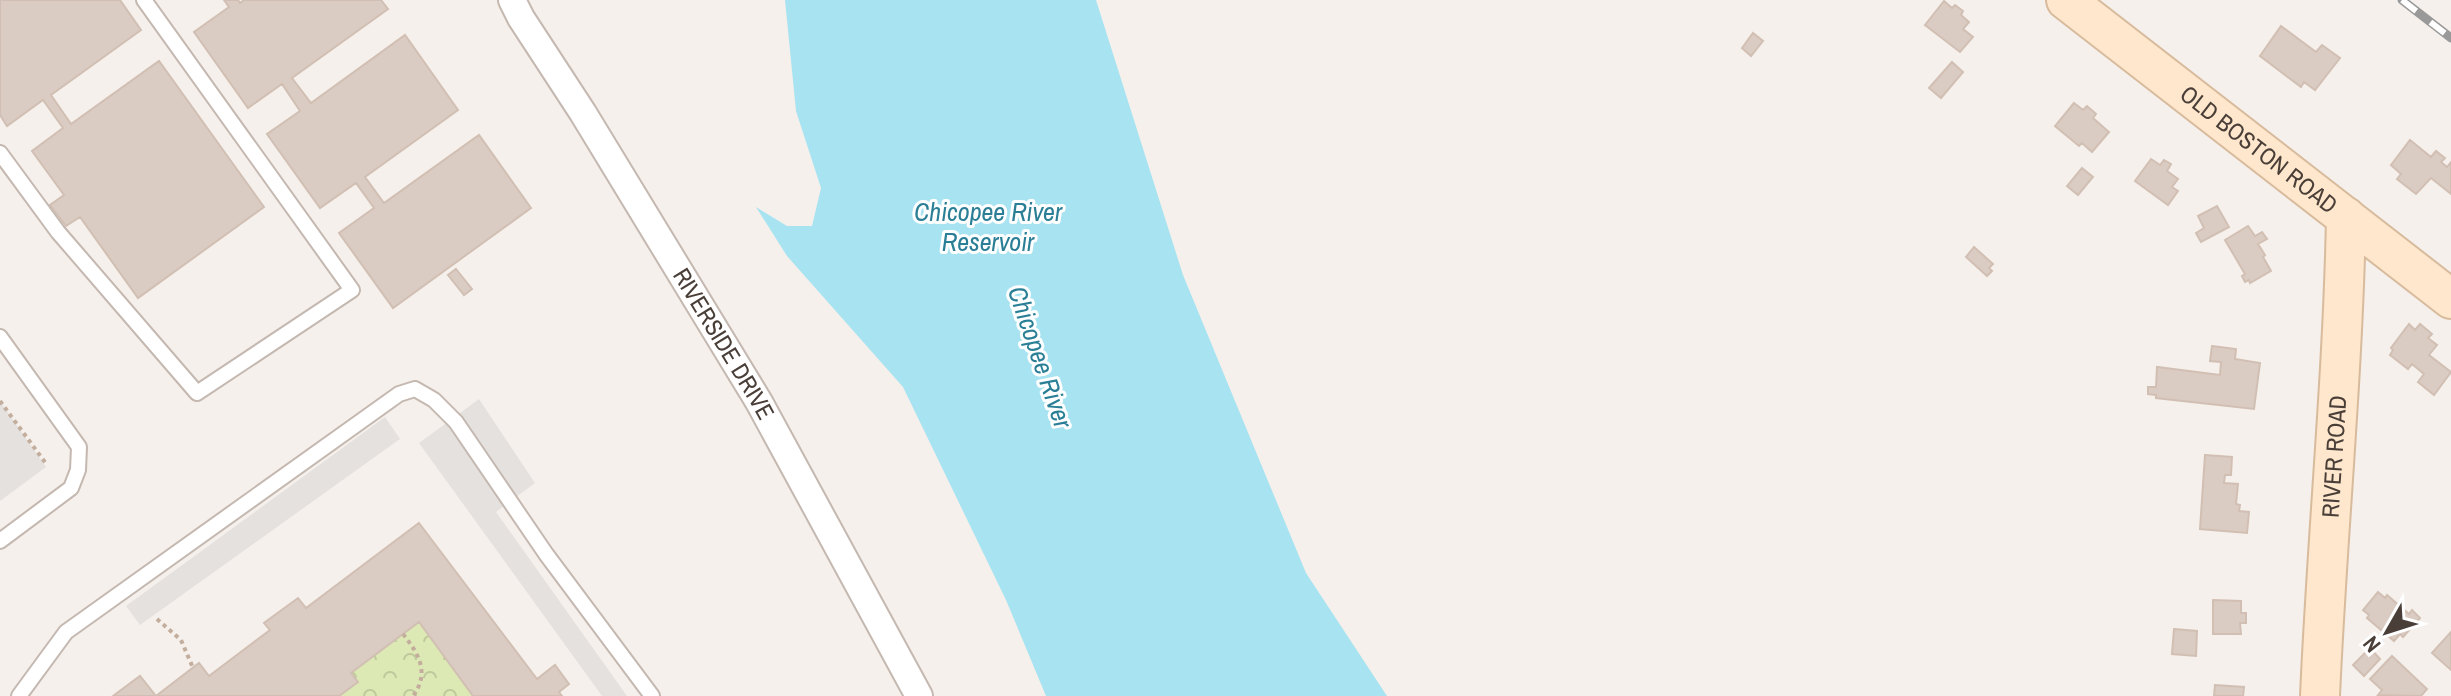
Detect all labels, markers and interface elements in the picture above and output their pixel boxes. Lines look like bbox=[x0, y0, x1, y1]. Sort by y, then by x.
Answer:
street label: OLD BOSTON ROAD bbox=[2174, 78, 2345, 220]
water label: Chicopee River Reservoir bbox=[914, 194, 1063, 259]
street label: RIVERSIDE DRIVE bbox=[666, 262, 783, 425]
water label: Chicopee River bbox=[1000, 281, 1081, 433]
street label: RIVER ROAD bbox=[2313, 394, 2353, 519]
north arrow bbox=[2347, 592, 2427, 672]
text: N bbox=[2356, 630, 2387, 659]

